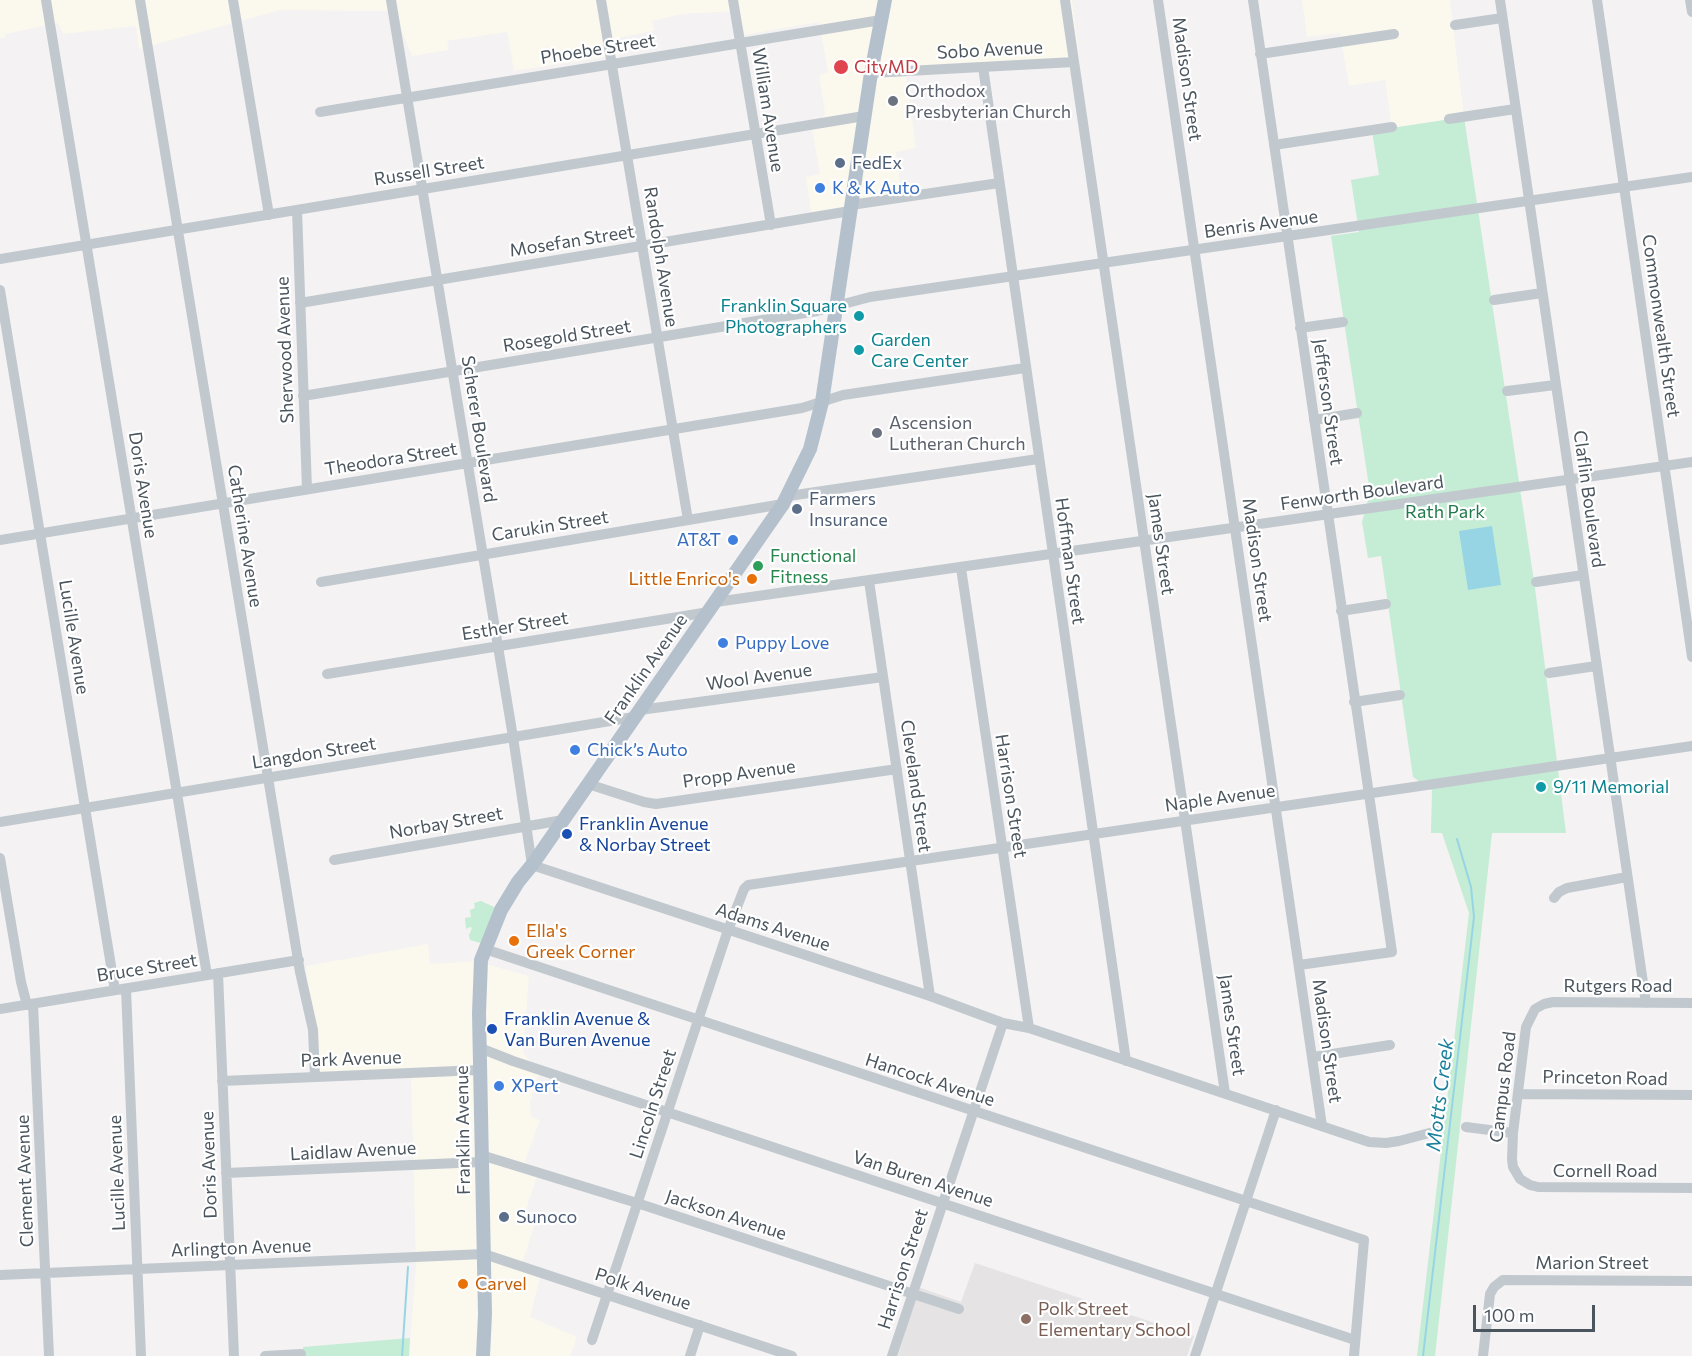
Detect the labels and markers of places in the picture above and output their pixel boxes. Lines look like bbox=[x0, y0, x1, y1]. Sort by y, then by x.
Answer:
place label: CityMD bbox=[854, 56, 918, 78]
marker: CityMD bbox=[832, 58, 850, 76]
place label: Orthodox Presbyterian Church bbox=[905, 80, 1071, 122]
marker: Orthodox Presbyterian Church bbox=[886, 94, 900, 108]
place label: FedEx bbox=[852, 152, 902, 174]
marker: FedEx bbox=[833, 156, 847, 170]
place label: K & K Auto bbox=[832, 177, 920, 199]
marker: K & K Auto bbox=[813, 181, 827, 195]
place label: Franklin Square Photographers bbox=[721, 295, 847, 338]
marker: Franklin Square Photographers bbox=[852, 309, 866, 323]
place label: Garden Care Center bbox=[871, 329, 969, 372]
marker: Garden Care Center bbox=[852, 343, 866, 357]
place label: Ascension Lutheran Church bbox=[889, 412, 1026, 454]
marker: Ascension Lutheran Church bbox=[870, 426, 884, 440]
place label: Farmers Insurance bbox=[809, 488, 888, 530]
marker: Farmers Insurance bbox=[790, 502, 804, 516]
place label: AT&T bbox=[677, 529, 721, 551]
marker: AT&T bbox=[726, 533, 740, 547]
place label: Functional Fitness bbox=[770, 545, 856, 588]
marker: Functional Fitness bbox=[751, 559, 765, 573]
place label: Little Enrico's bbox=[628, 568, 740, 590]
marker: Little Enrico's bbox=[745, 572, 759, 586]
place label: Puppy Love bbox=[735, 632, 829, 654]
marker: Puppy Love bbox=[716, 636, 730, 650]
place label: Chick’s Auto bbox=[587, 739, 688, 761]
marker: Chick’s Auto bbox=[568, 743, 582, 757]
place label: 9/11 Memorial bbox=[1553, 776, 1669, 798]
marker: 9/11 Memorial bbox=[1534, 780, 1548, 794]
place label: Franklin Avenue & Norbay Street bbox=[579, 813, 711, 856]
marker: Franklin Avenue & Norbay Street bbox=[560, 827, 574, 841]
place label: Ella's Greek Corner bbox=[526, 920, 636, 962]
marker: Ella's Greek Corner bbox=[507, 934, 521, 948]
place label: Franklin Avenue & Van Buren Avenue bbox=[504, 1008, 650, 1050]
marker: Franklin Avenue & Van Buren Avenue bbox=[485, 1022, 499, 1036]
place label: XPert bbox=[511, 1075, 558, 1097]
marker: XPert bbox=[492, 1079, 506, 1093]
place label: Sunoco bbox=[516, 1206, 577, 1228]
marker: Sunoco bbox=[497, 1210, 511, 1224]
place label: Carvel bbox=[475, 1273, 527, 1295]
marker: Carvel bbox=[456, 1277, 470, 1291]
place label: Polk Street Elementary School bbox=[1038, 1298, 1191, 1340]
marker: Polk Street Elementary School bbox=[1019, 1312, 1033, 1326]

